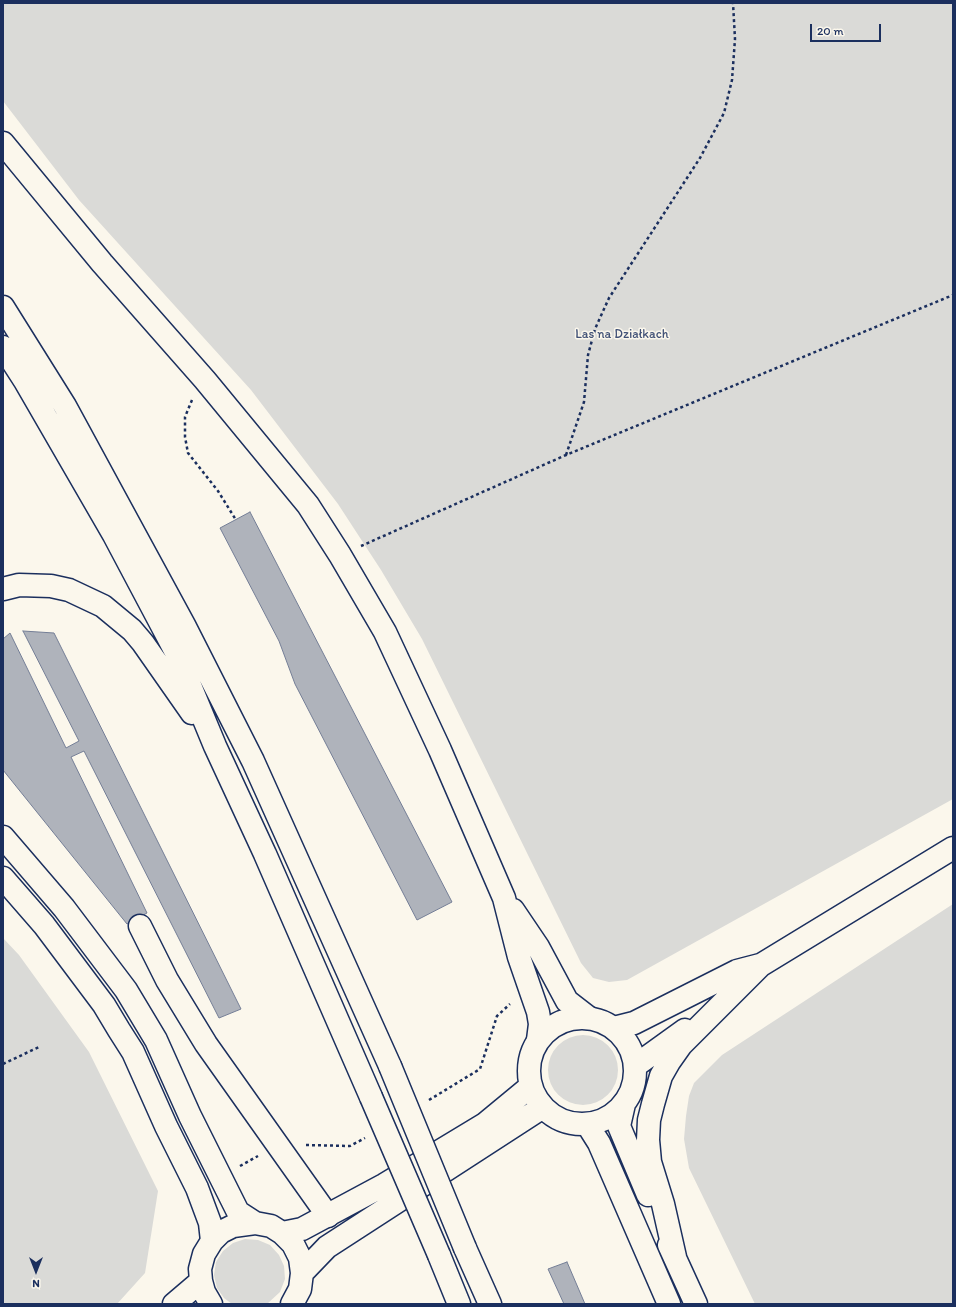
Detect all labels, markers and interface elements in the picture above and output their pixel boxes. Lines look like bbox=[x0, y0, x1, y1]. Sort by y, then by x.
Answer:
scale bar bbox=[812, 16, 883, 42]
text: 20 m bbox=[817, 24, 844, 38]
park label: Las na Działkach bbox=[575, 327, 669, 343]
north arrow bbox=[16, 1251, 56, 1291]
text: N bbox=[32, 1277, 40, 1290]

